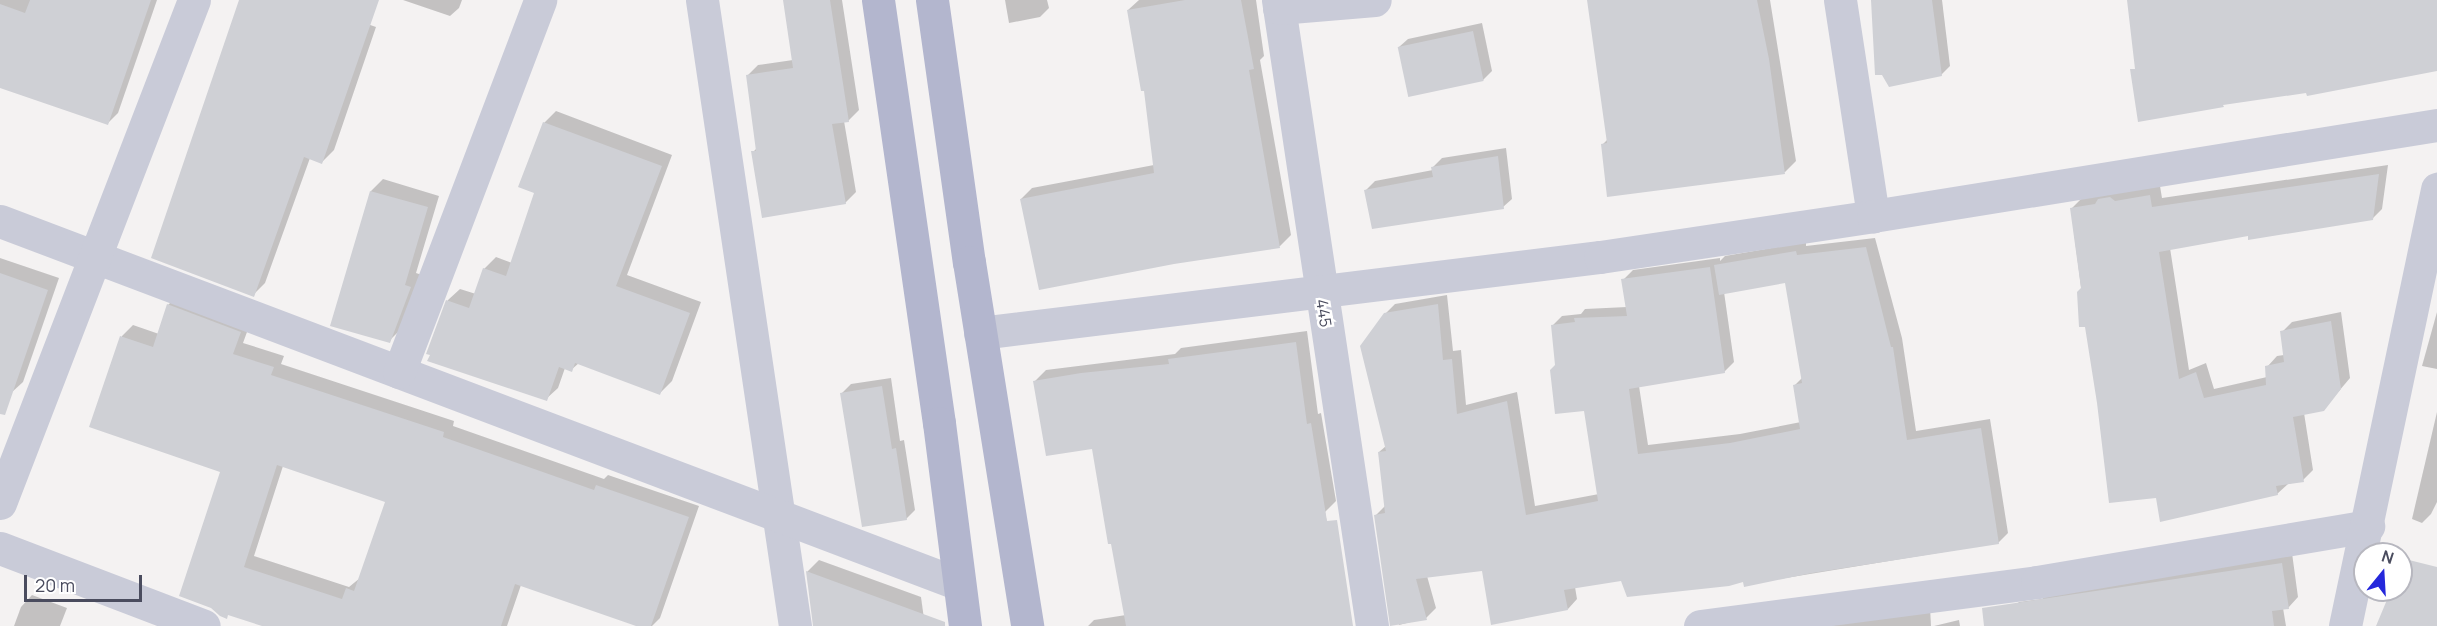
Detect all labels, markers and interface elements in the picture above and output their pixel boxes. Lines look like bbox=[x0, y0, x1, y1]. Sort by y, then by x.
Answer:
street label: 445 bbox=[1312, 298, 1336, 328]
north arrow bbox=[2353, 542, 2413, 602]
text: N bbox=[2379, 545, 2397, 569]
scale bar bbox=[27, 563, 146, 601]
text: 20 m bbox=[35, 573, 75, 597]

